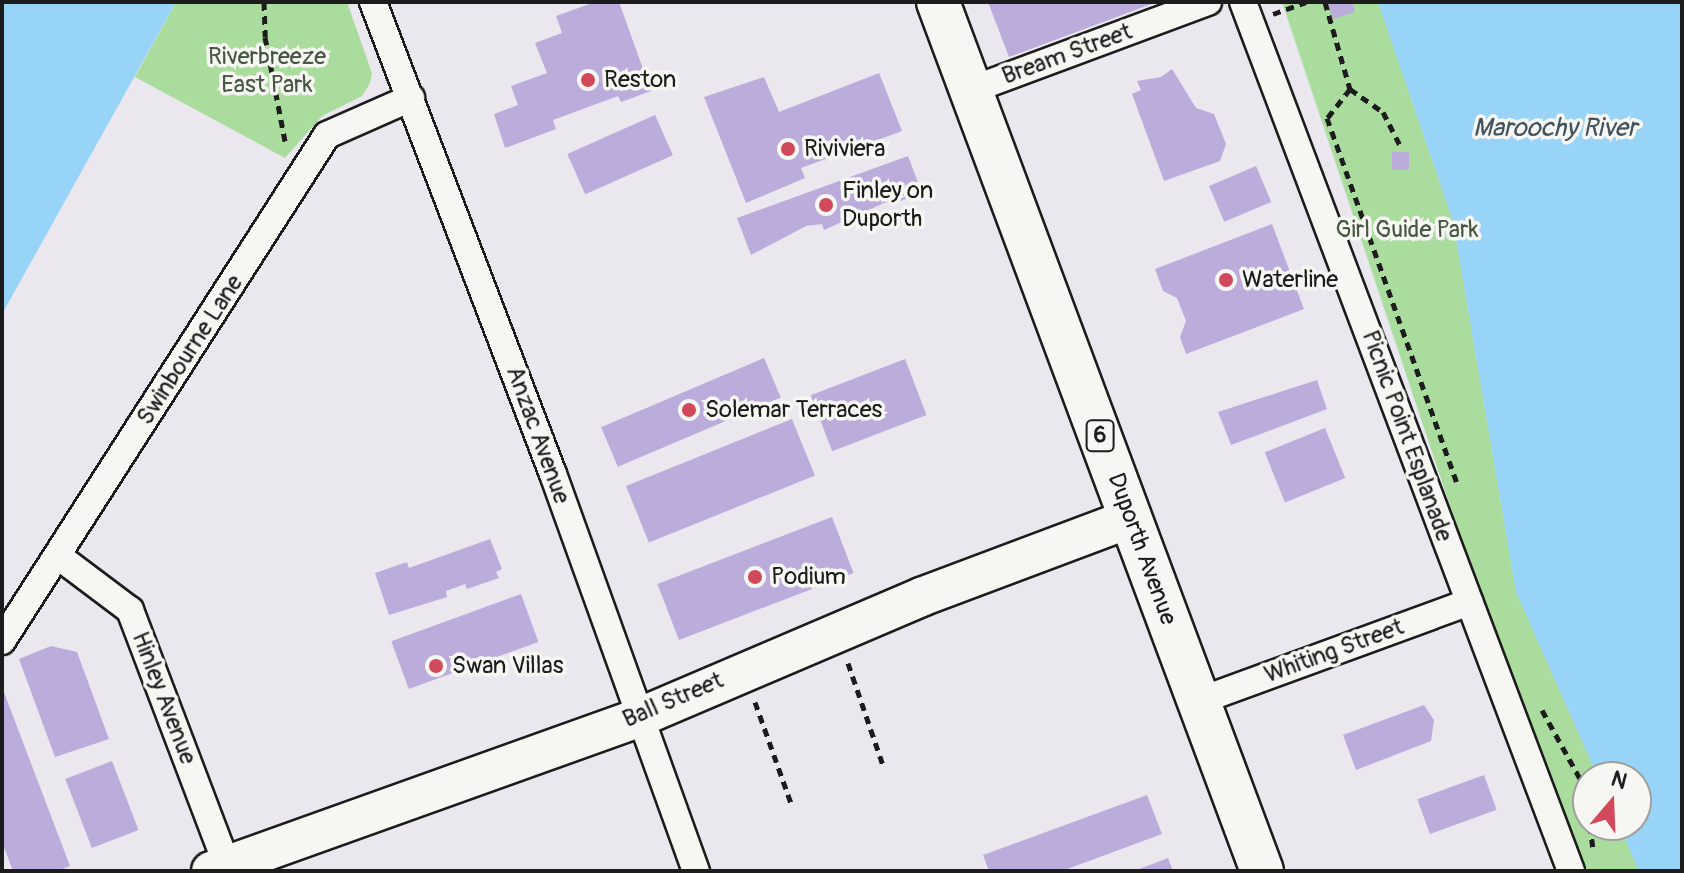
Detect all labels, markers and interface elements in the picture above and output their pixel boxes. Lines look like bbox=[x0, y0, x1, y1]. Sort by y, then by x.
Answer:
street label: Bream Street bbox=[998, 17, 1136, 91]
park label: Riverbreeze East Park bbox=[208, 43, 326, 99]
place label: Reston bbox=[604, 66, 676, 94]
marker: Reston bbox=[579, 71, 597, 89]
water label: Maroochy River bbox=[1473, 113, 1637, 145]
place label: Riviviera bbox=[804, 135, 885, 163]
marker: Riviviera bbox=[779, 140, 797, 158]
place label: Finley on Duporth bbox=[842, 177, 933, 233]
marker: Finley on Duporth bbox=[817, 196, 835, 214]
park label: Girl Guide Park bbox=[1336, 216, 1478, 244]
place label: Waterline bbox=[1242, 266, 1338, 294]
street label: Swinbourne Lane bbox=[131, 270, 249, 430]
marker: Waterline bbox=[1217, 271, 1235, 289]
street label: Picnic Point Esplanade bbox=[1355, 326, 1459, 546]
street label: Anzac Avenue bbox=[500, 362, 576, 508]
place label: Solemar Terraces bbox=[705, 396, 882, 424]
marker: Solemar Terraces bbox=[680, 401, 698, 419]
road number: 6 bbox=[1084, 418, 1116, 454]
street label: Duporth Avenue bbox=[1101, 469, 1183, 629]
place label: Podium bbox=[771, 563, 846, 591]
marker: Podium bbox=[746, 568, 764, 586]
street label: Whiting Street bbox=[1261, 613, 1407, 689]
street label: Hinley Avenue bbox=[126, 628, 202, 768]
place label: Swan Villas bbox=[452, 652, 563, 680]
marker: Swan Villas bbox=[427, 657, 445, 675]
street label: Ball Street bbox=[618, 666, 728, 734]
north arrow bbox=[1572, 761, 1652, 841]
text: N bbox=[1608, 765, 1631, 796]

